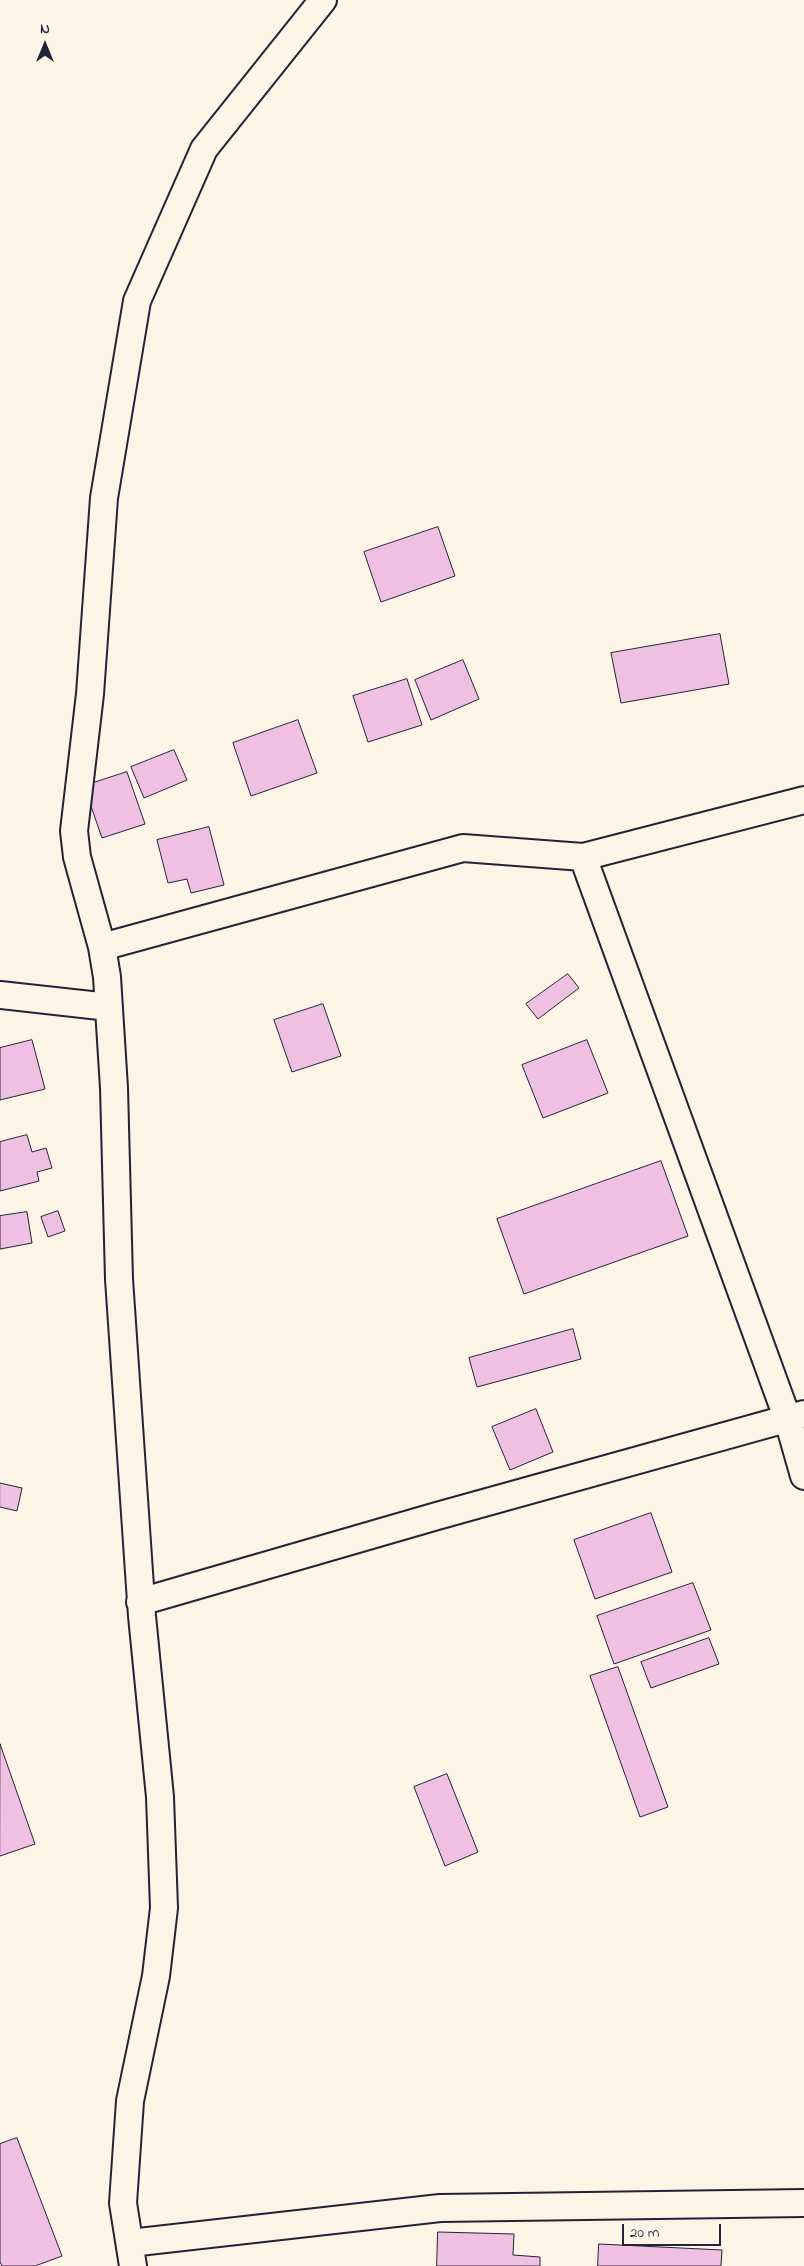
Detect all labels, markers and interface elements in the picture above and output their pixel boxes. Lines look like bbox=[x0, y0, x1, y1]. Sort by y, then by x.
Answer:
text: N bbox=[40, 19, 50, 40]
north arrow bbox=[20, 20, 70, 70]
scale bar bbox=[624, 2214, 723, 2246]
text: 20 m bbox=[630, 2222, 659, 2244]

